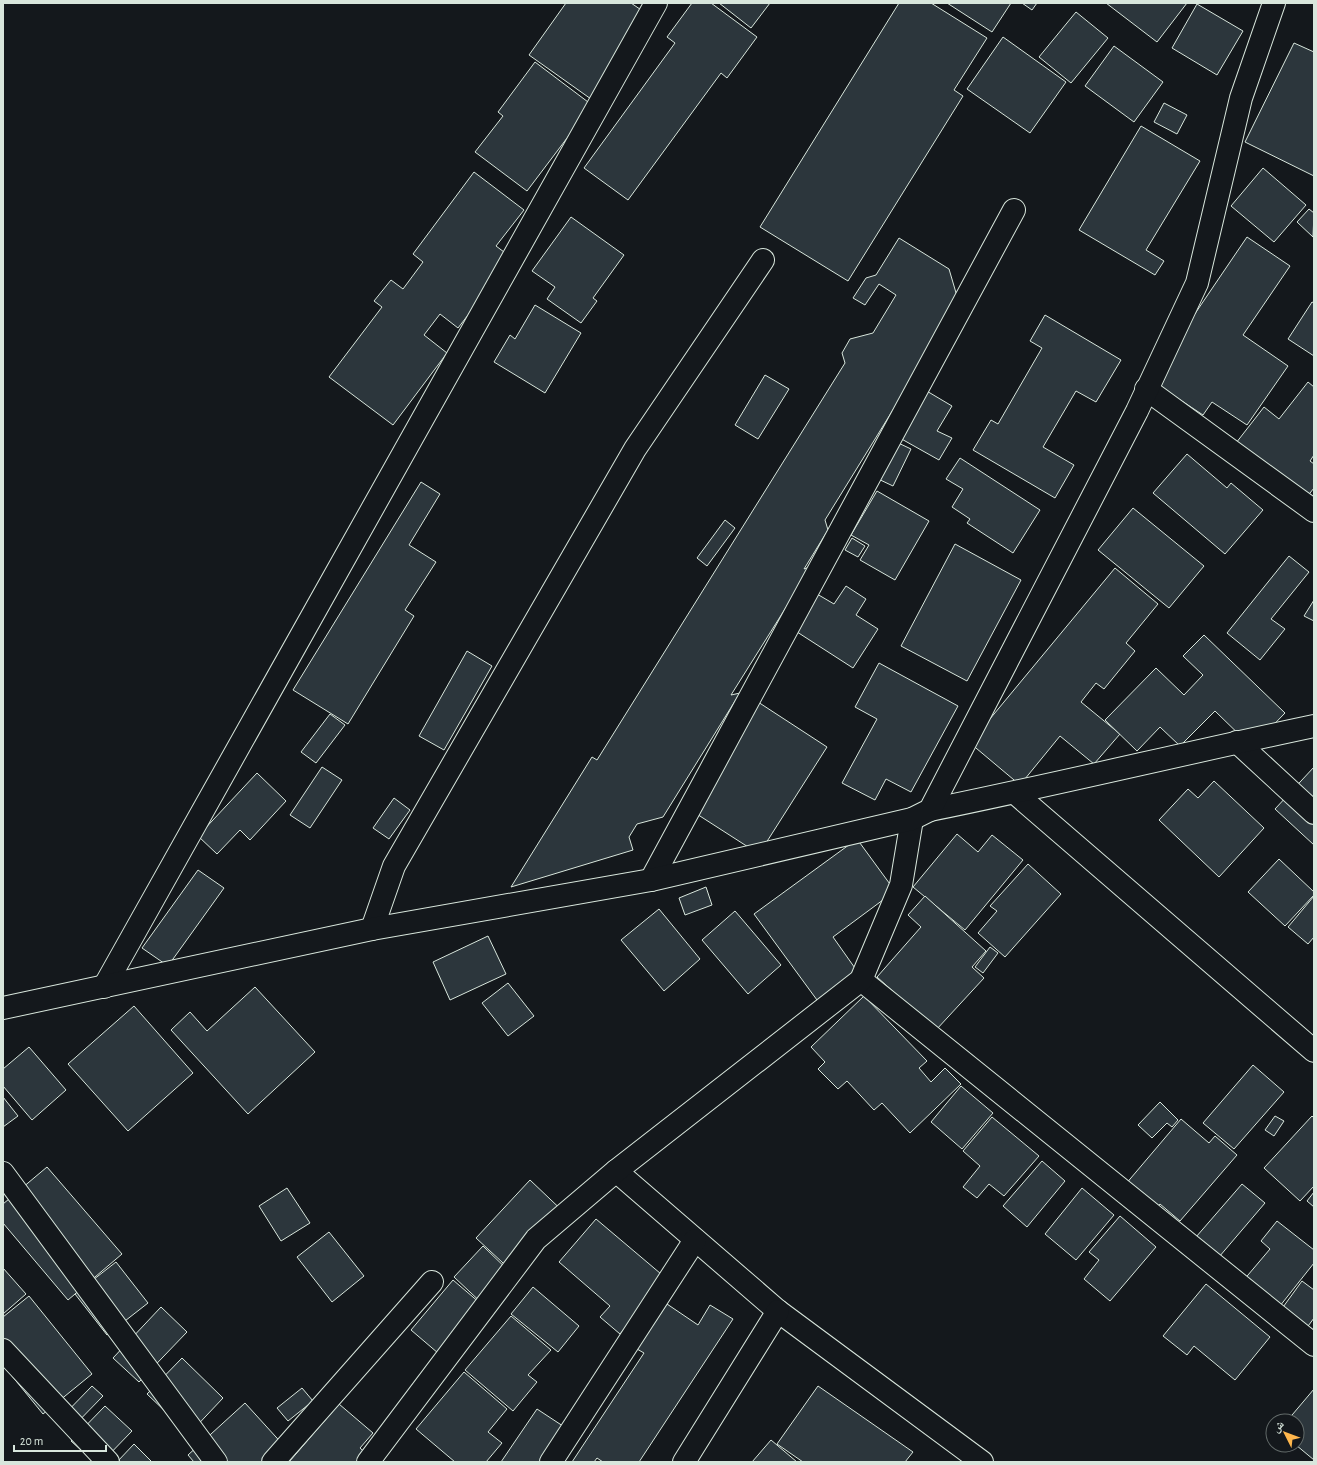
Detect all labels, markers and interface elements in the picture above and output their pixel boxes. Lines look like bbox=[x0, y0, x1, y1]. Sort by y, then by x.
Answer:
north arrow bbox=[1265, 1413, 1305, 1453]
text: ش bbox=[1270, 1418, 1288, 1436]
scale bar bbox=[14, 1427, 106, 1453]
text: 20 m bbox=[20, 1435, 43, 1447]

